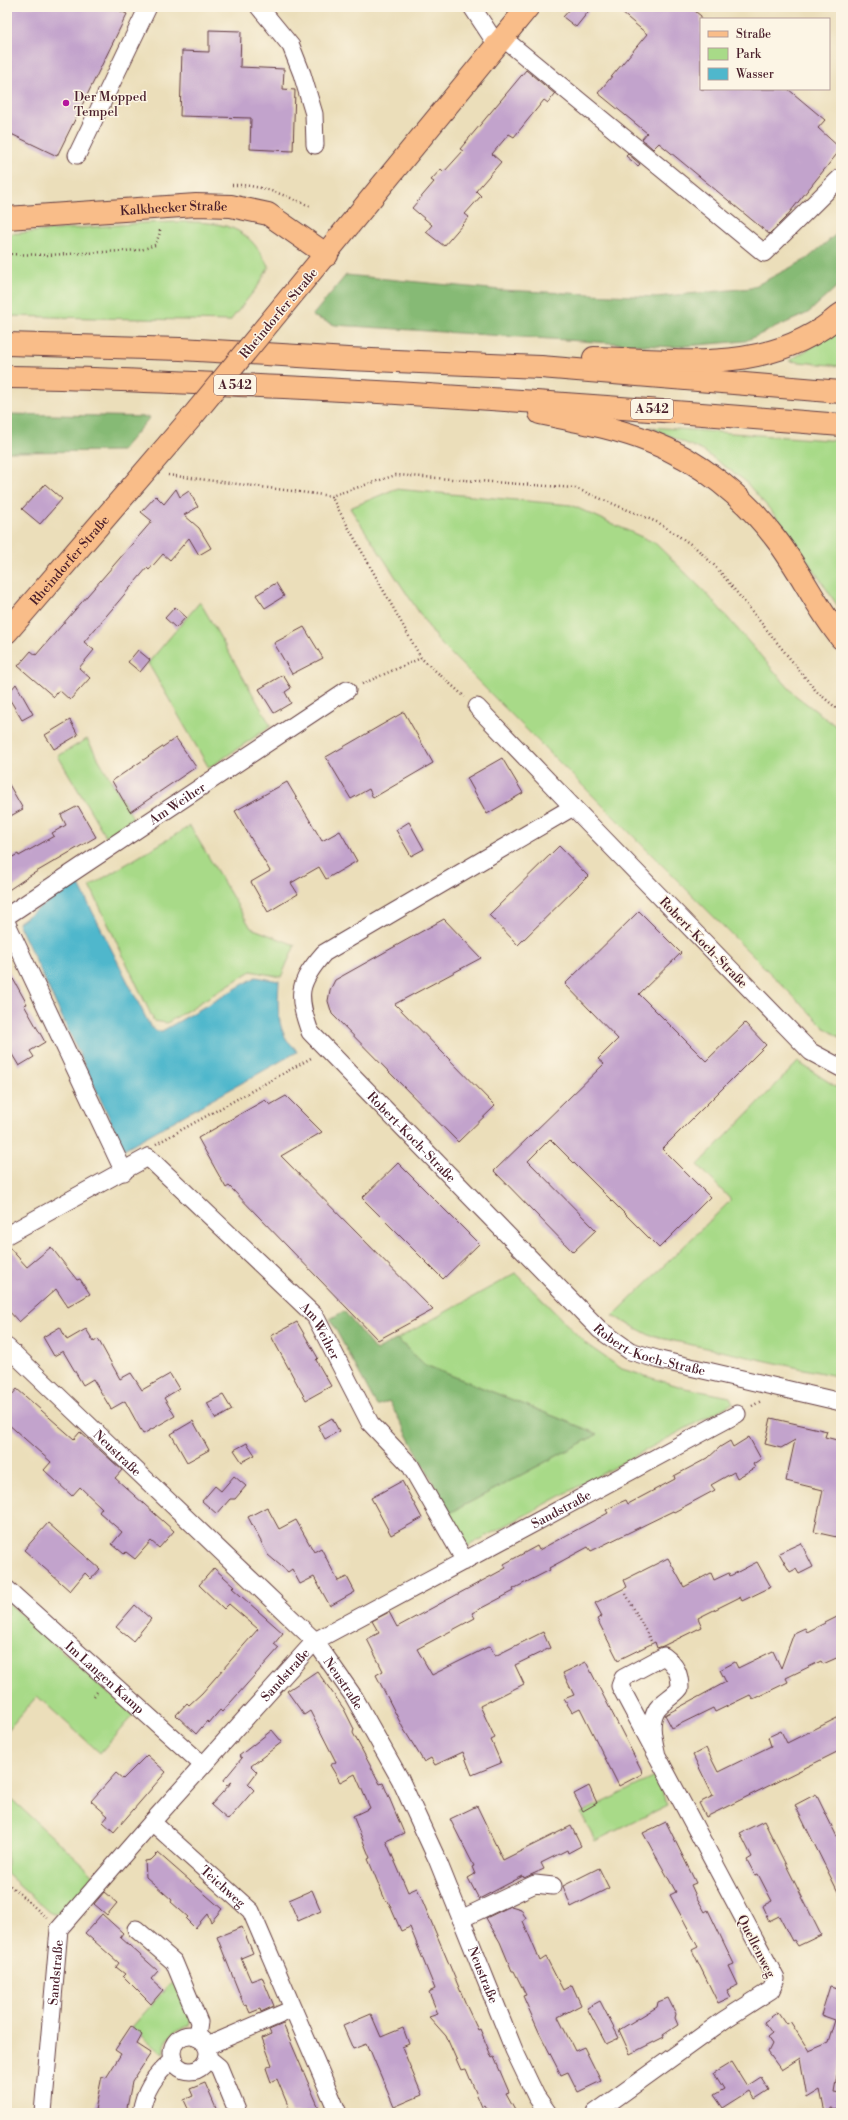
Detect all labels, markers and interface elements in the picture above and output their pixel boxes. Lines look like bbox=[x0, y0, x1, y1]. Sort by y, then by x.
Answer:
legend bbox=[700, 18, 830, 90]
text: Straße bbox=[736, 27, 771, 42]
text: Park bbox=[736, 47, 762, 62]
text: Wasser bbox=[735, 67, 774, 82]
place label: Der Mopped Tempel bbox=[74, 89, 147, 120]
marker: Der Mopped Tempel bbox=[61, 98, 71, 108]
street label: Kalkhecker Straße bbox=[119, 198, 228, 219]
street label: Rheindorfer Straße bbox=[236, 265, 322, 362]
road number: A 542 bbox=[214, 375, 256, 395]
road number: A 542 bbox=[631, 399, 673, 419]
street label: Rheindorfer Straße bbox=[27, 512, 113, 609]
street label: Am Weiher bbox=[145, 779, 209, 829]
street label: Robert-Koch-Straße bbox=[656, 894, 751, 992]
street label: Robert-Koch-Straße bbox=[363, 1089, 459, 1186]
street label: Am Weiher bbox=[296, 1298, 343, 1363]
street label: Robert-Koch-Straße bbox=[589, 1321, 707, 1379]
street label: Neustraße bbox=[90, 1427, 145, 1480]
street label: Sandstraße bbox=[528, 1487, 594, 1532]
street label: Im Langen Kamp bbox=[62, 1638, 147, 1718]
street label: Sandstraße bbox=[258, 1645, 314, 1705]
street label: Neustraße bbox=[320, 1654, 367, 1713]
street label: Teichweg bbox=[197, 1863, 249, 1912]
street label: Quellenweg bbox=[733, 1912, 779, 1981]
street label: Sandstraße bbox=[45, 1939, 67, 2006]
street label: Neustraße bbox=[464, 1944, 502, 2006]

